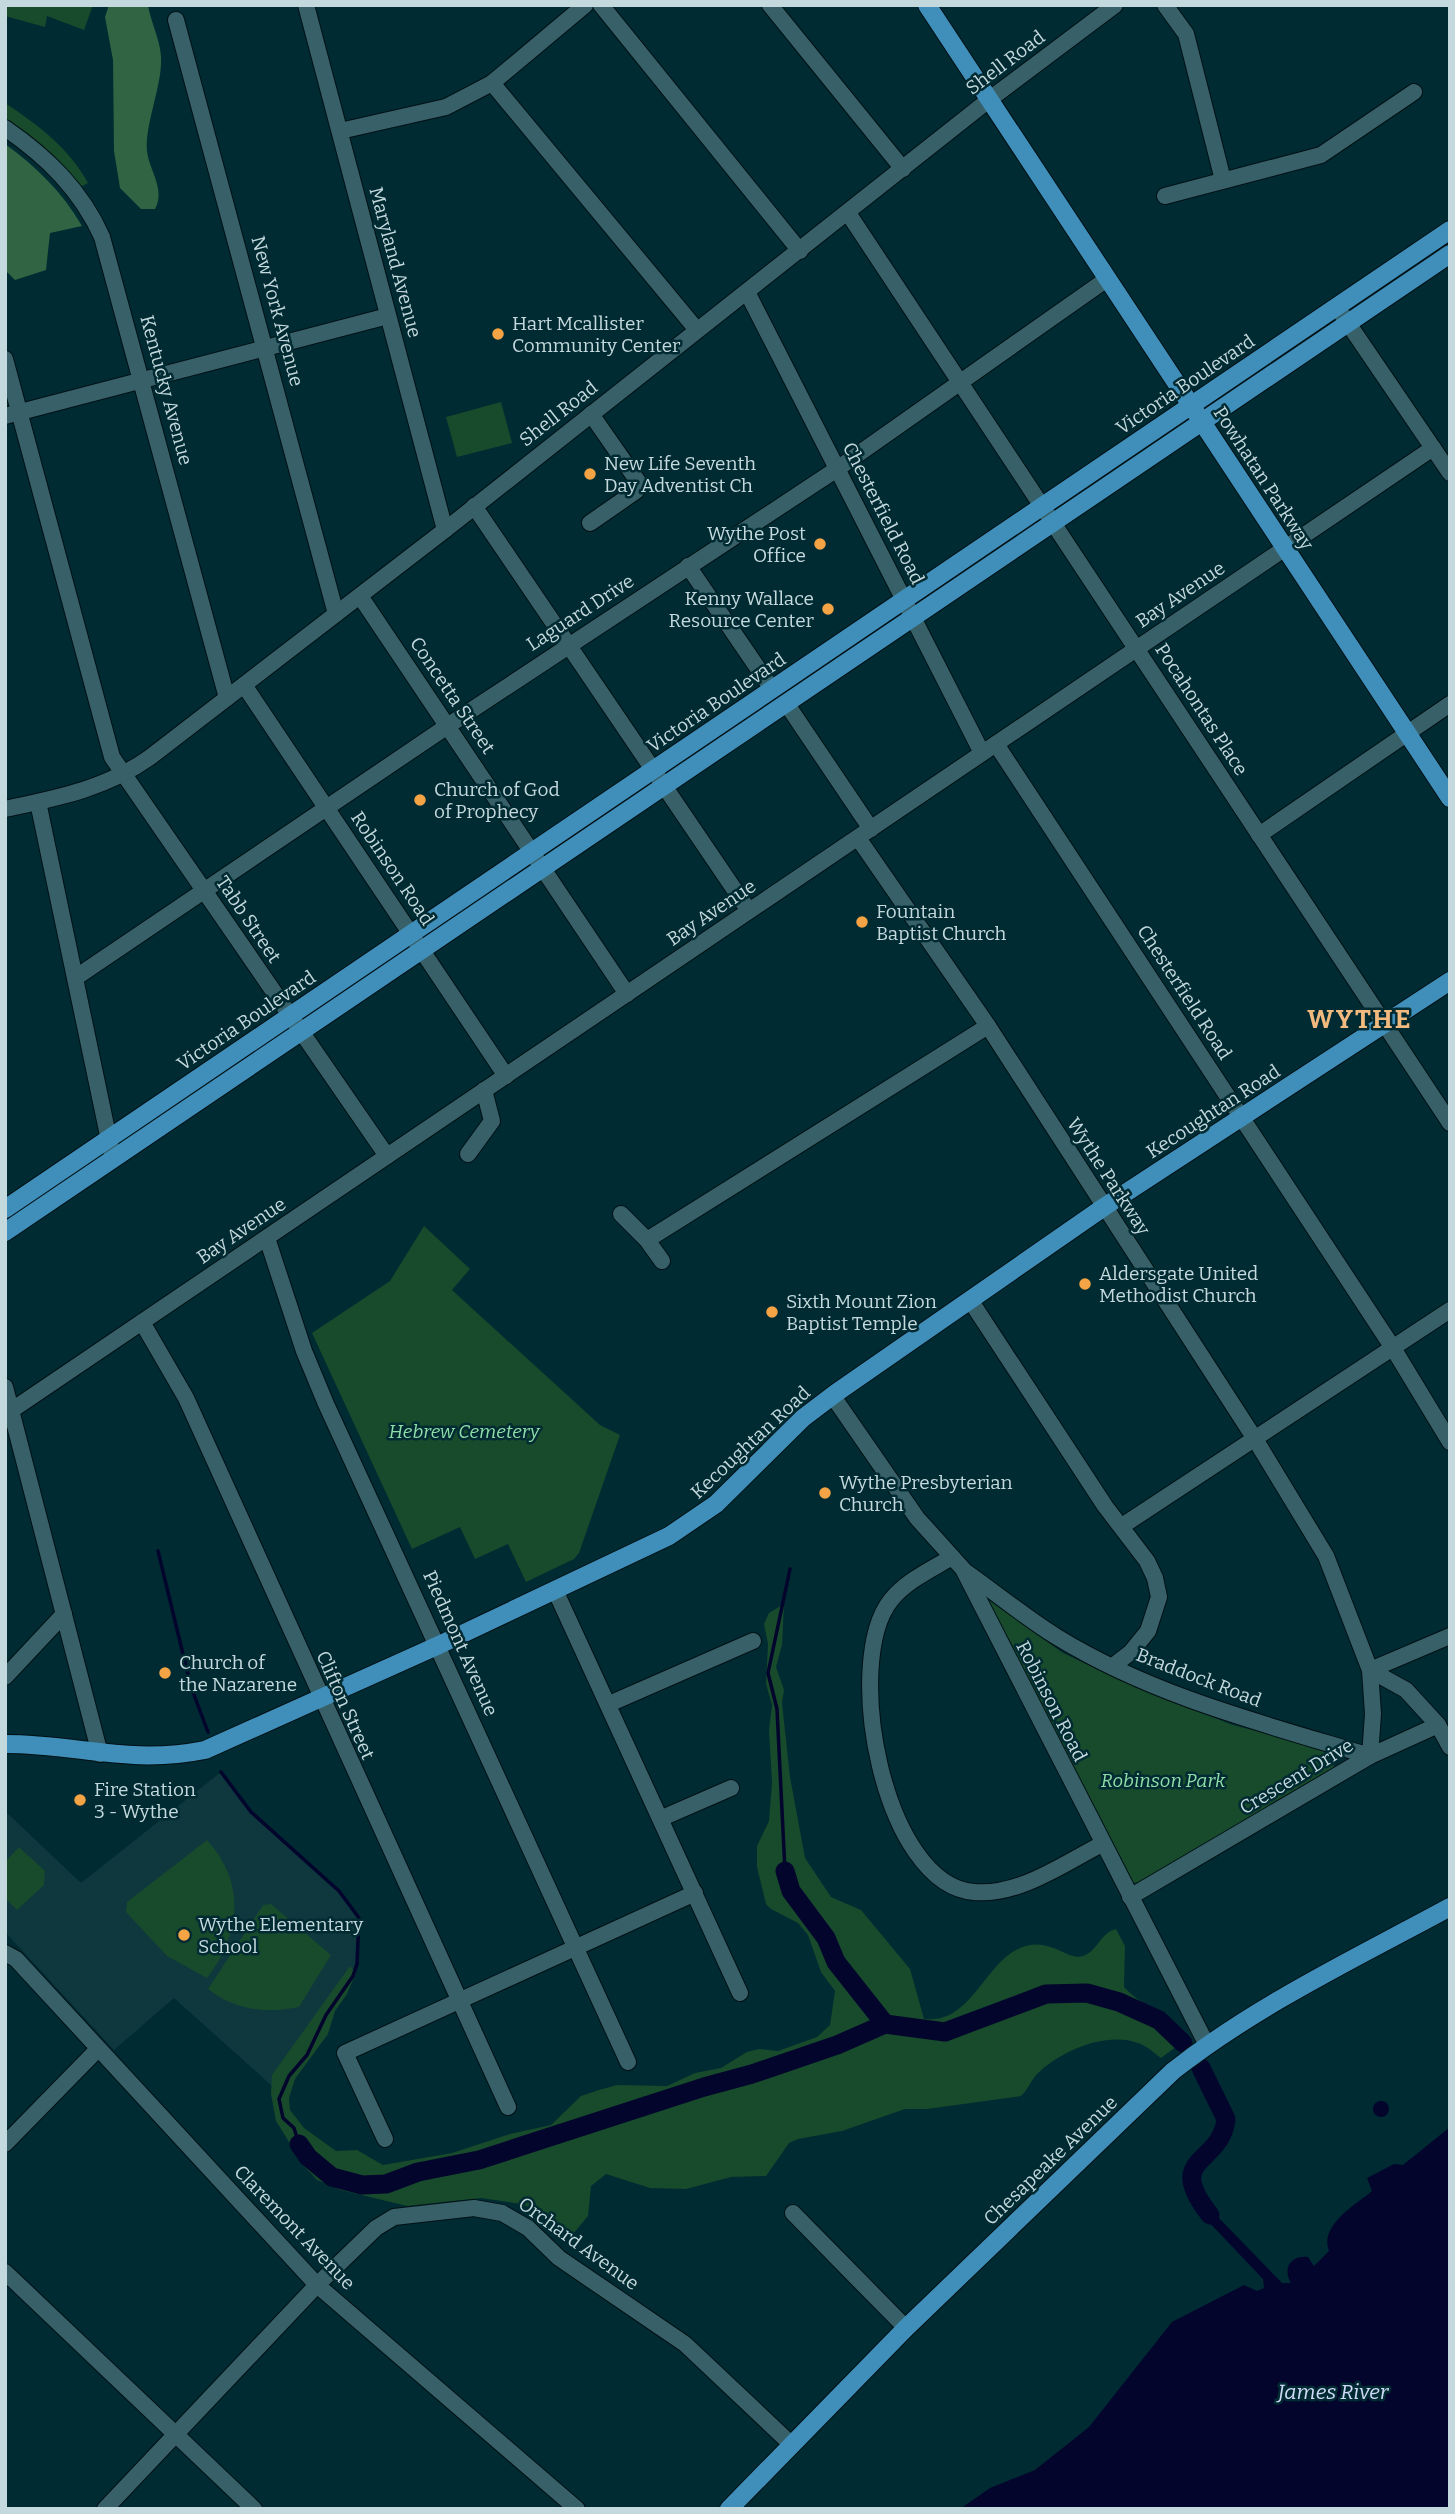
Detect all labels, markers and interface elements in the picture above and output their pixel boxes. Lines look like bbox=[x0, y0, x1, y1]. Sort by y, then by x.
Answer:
street label: Shell Road bbox=[961, 25, 1049, 100]
street label: Maryland Avenue bbox=[364, 184, 427, 340]
street label: New York Avenue bbox=[246, 233, 309, 389]
place label: Hart Mcallister Community Center bbox=[512, 312, 681, 357]
street label: Kentucky Avenue bbox=[135, 313, 198, 468]
marker: Hart Mcallister Community Center bbox=[490, 326, 506, 342]
street label: Victoria Boulevard bbox=[1112, 330, 1259, 439]
street label: Shell Road bbox=[515, 376, 602, 451]
street label: Powhatan Parkway bbox=[1209, 402, 1319, 555]
street label: Chesterfield Road bbox=[838, 438, 929, 588]
place label: New Life Seventh Day Adventist Ch bbox=[604, 452, 756, 497]
marker: New Life Seventh Day Adventist Ch bbox=[582, 466, 598, 482]
place label: Wythe Post Office bbox=[707, 522, 806, 567]
marker: Wythe Post Office bbox=[812, 536, 828, 552]
street label: Bay Avenue bbox=[1131, 556, 1229, 633]
street label: Laguard Drive bbox=[522, 569, 638, 656]
place label: Kenny Wallace Resource Center bbox=[669, 587, 815, 632]
marker: Kenny Wallace Resource Center bbox=[820, 601, 836, 617]
street label: Concetta Street bbox=[405, 633, 500, 758]
street label: Pocahontas Place bbox=[1150, 639, 1253, 780]
street label: Victoria Boulevard bbox=[643, 648, 790, 757]
place label: Church of God of Prophecy bbox=[434, 778, 560, 823]
marker: Church of God of Prophecy bbox=[412, 792, 428, 808]
street label: Robinson Road bbox=[346, 807, 439, 930]
street label: Tabb Street bbox=[211, 871, 286, 967]
street label: Bay Avenue bbox=[662, 874, 760, 951]
place label: Fountain Baptist Church bbox=[876, 900, 1006, 945]
marker: Fountain Baptist Church bbox=[854, 914, 870, 930]
street label: Chesterfield Road bbox=[1132, 920, 1237, 1064]
street label: Victoria Boulevard bbox=[173, 966, 320, 1075]
district label: WYTHE bbox=[1307, 1004, 1413, 1035]
street label: Kecoughtan Road bbox=[1142, 1060, 1284, 1163]
street label: Wythe Parkway bbox=[1062, 1113, 1156, 1240]
street label: Bay Avenue bbox=[192, 1192, 290, 1269]
place label: Aldersgate United Methodist Church bbox=[1099, 1262, 1258, 1307]
marker: Aldersgate United Methodist Church bbox=[1077, 1276, 1093, 1292]
place label: Sixth Mount Zion Baptist Temple bbox=[786, 1290, 937, 1335]
marker: Sixth Mount Zion Baptist Temple bbox=[764, 1304, 780, 1320]
street label: Kecoughtan Road bbox=[686, 1381, 815, 1504]
park label: Hebrew Cemetery bbox=[389, 1420, 541, 1443]
place label: Wythe Presbyterian Church bbox=[839, 1471, 1013, 1516]
marker: Wythe Presbyterian Church bbox=[817, 1485, 833, 1501]
street label: Piedmont Avenue bbox=[418, 1567, 503, 1720]
street label: Robinson Road bbox=[1011, 1637, 1092, 1765]
street label: Braddock Road bbox=[1133, 1643, 1265, 1712]
street label: Clifton Street bbox=[311, 1647, 380, 1763]
place label: Church of the Nazarene bbox=[179, 1651, 297, 1696]
marker: Church of the Nazarene bbox=[157, 1665, 173, 1681]
street label: Crescent Drive bbox=[1235, 1733, 1357, 1819]
park label: Robinson Park bbox=[1101, 1769, 1226, 1792]
place label: Fire Station 3 - Wythe bbox=[94, 1778, 196, 1823]
marker: Fire Station 3 - Wythe bbox=[72, 1792, 88, 1808]
place label: Wythe Elementary School bbox=[198, 1913, 364, 1958]
marker: Wythe Elementary School bbox=[176, 1927, 192, 1943]
street label: Chesapeake Avenue bbox=[979, 2091, 1122, 2230]
street label: Claremont Avenue bbox=[229, 2160, 360, 2294]
street label: Orchard Avenue bbox=[514, 2192, 643, 2295]
water label: James River bbox=[1276, 2379, 1390, 2405]

